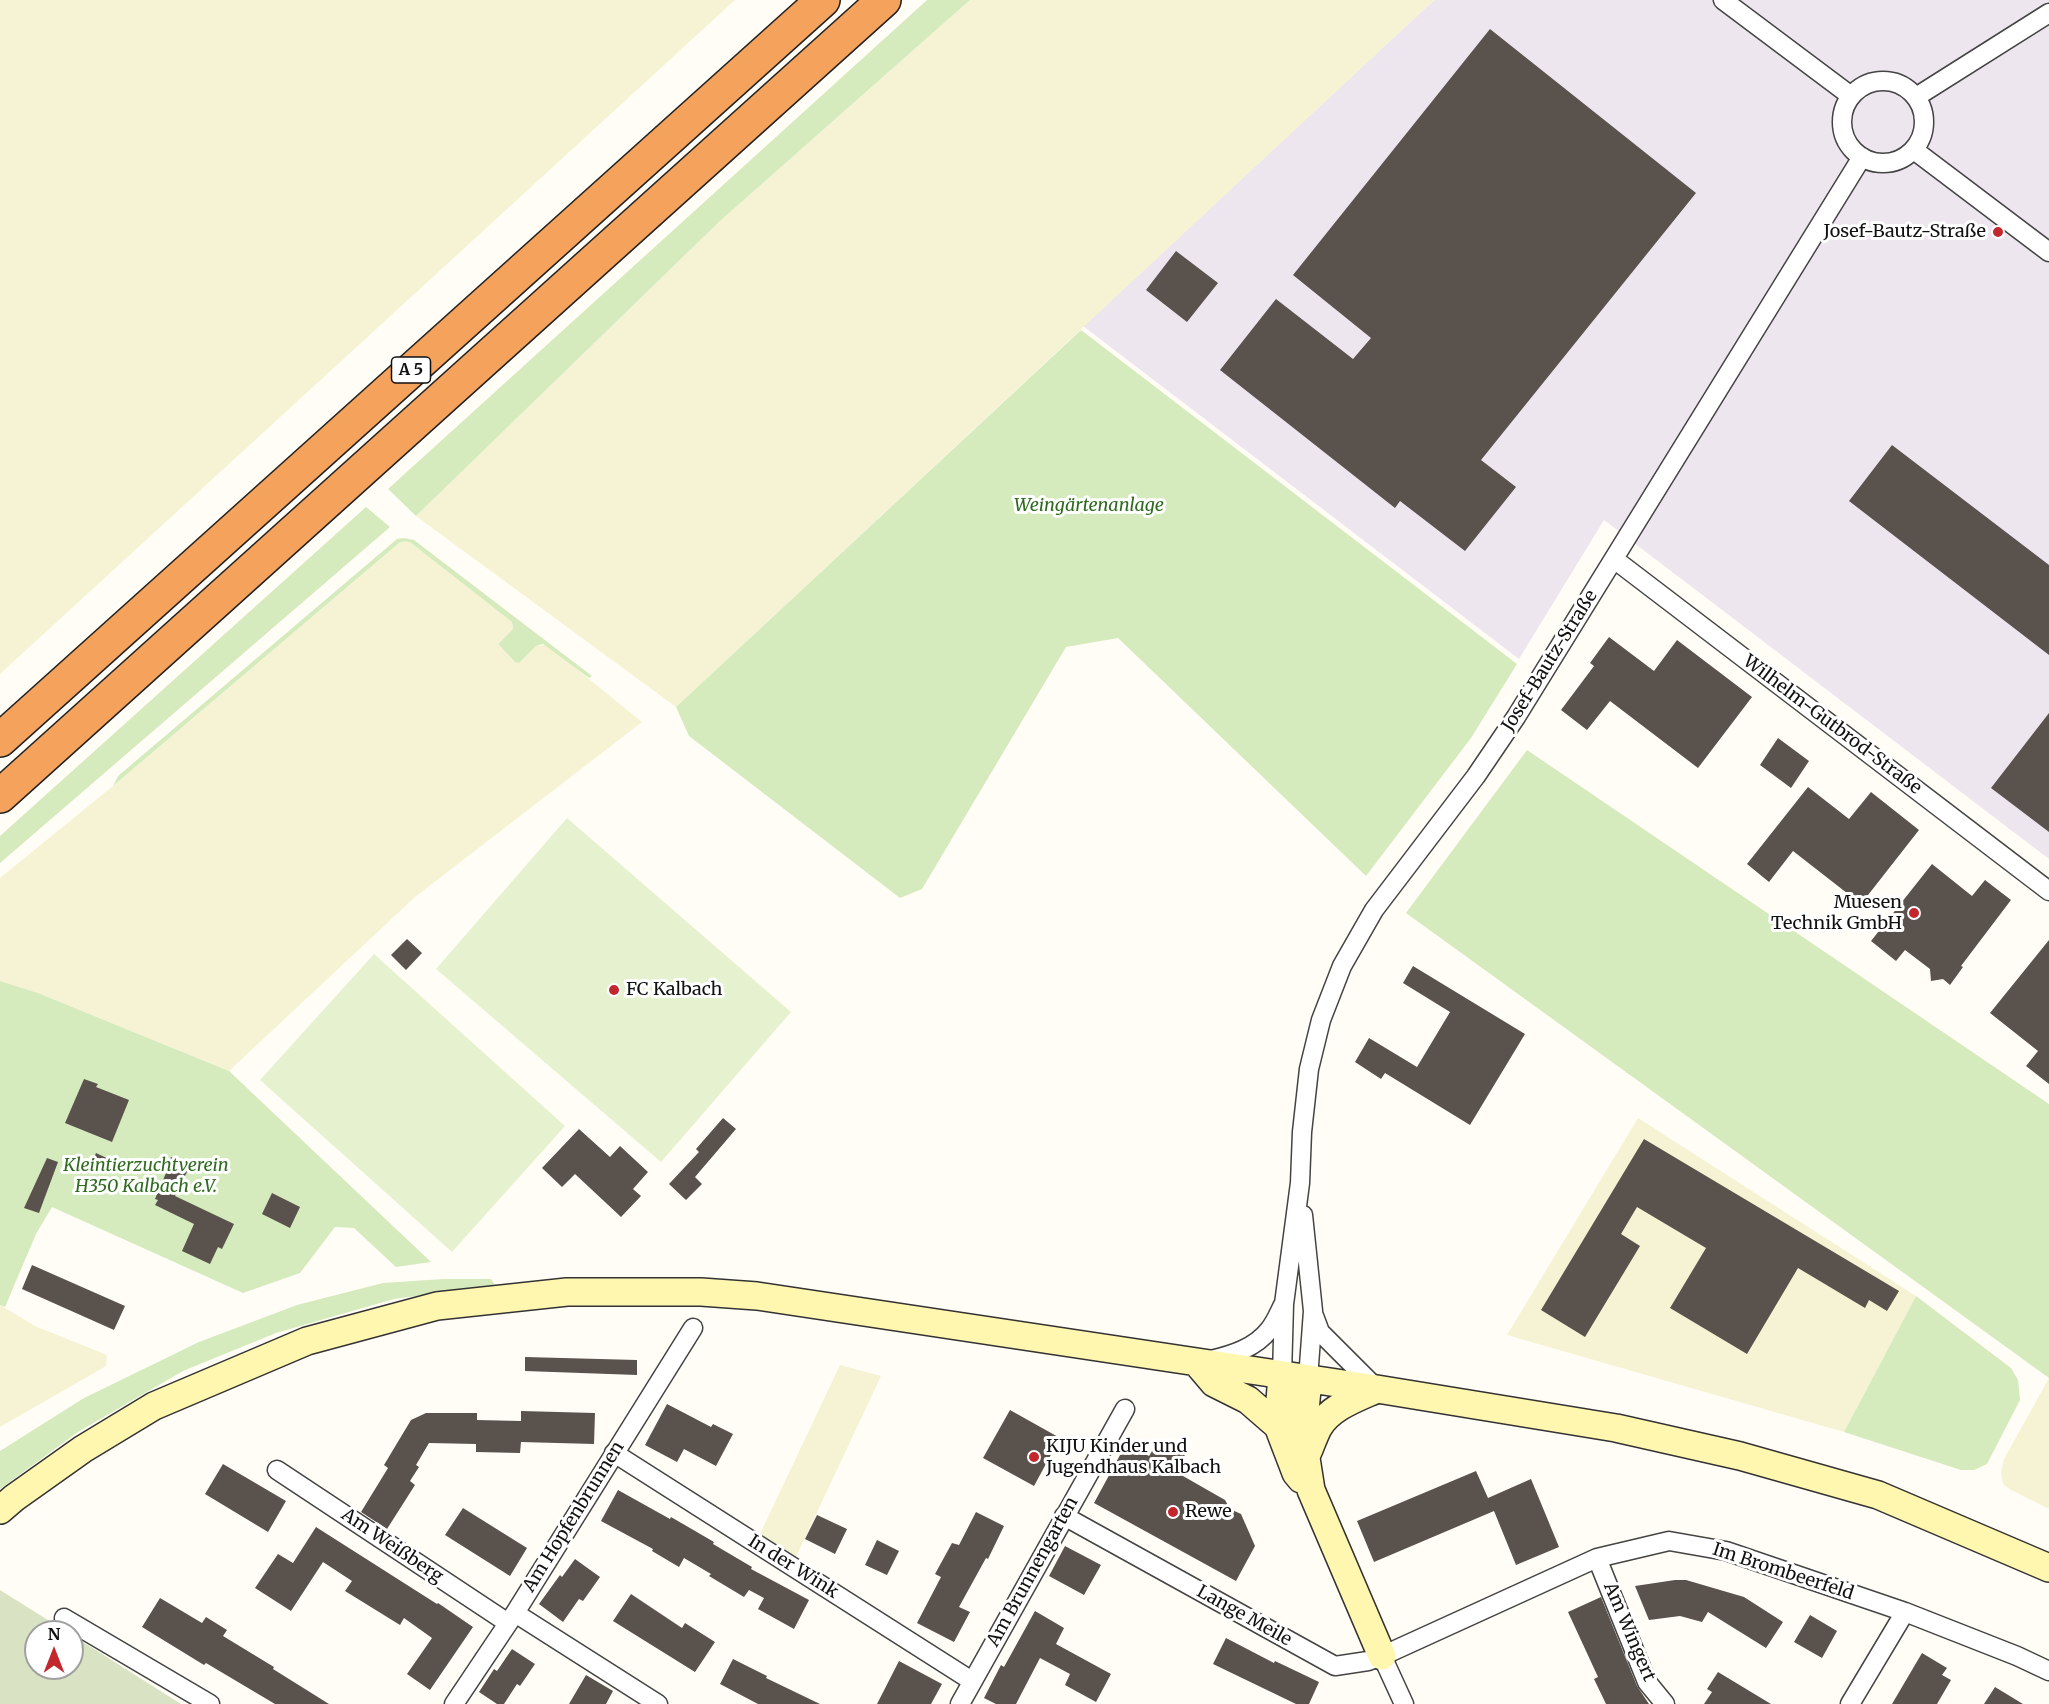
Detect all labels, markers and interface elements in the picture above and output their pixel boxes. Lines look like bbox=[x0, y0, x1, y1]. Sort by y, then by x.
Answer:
place label: Josef-Bautz-Straße bbox=[1824, 221, 1986, 243]
marker: Josef-Bautz-Straße bbox=[1991, 225, 2005, 239]
road number: A 5 bbox=[392, 357, 430, 383]
park label: Weingärtenanlage bbox=[1014, 495, 1164, 517]
street label: Josef-Bautz-Straße bbox=[1498, 586, 1602, 736]
street label: Wilhelm-Gutbrod-Straße bbox=[1738, 651, 1926, 799]
place label: Muesen Technik GmbH bbox=[1771, 892, 1902, 934]
marker: Muesen Technik GmbH bbox=[1907, 906, 1921, 920]
place label: FC Kalbach bbox=[626, 979, 722, 1001]
marker: FC Kalbach bbox=[607, 983, 621, 997]
park label: Kleintierzuchtverein H350 Kalbach e.V. bbox=[63, 1155, 229, 1198]
place label: KIJU Kinder und Jugendhaus Kalbach bbox=[1046, 1436, 1221, 1478]
street label: Am Hopfenbrunnen bbox=[519, 1438, 629, 1596]
marker: KIJU Kinder und Jugendhaus Kalbach bbox=[1027, 1450, 1041, 1464]
street label: Am Brunnengarten bbox=[983, 1493, 1083, 1651]
place label: Rewe bbox=[1185, 1501, 1232, 1523]
street label: Am Weißberg bbox=[337, 1504, 447, 1588]
marker: Rewe bbox=[1166, 1505, 1180, 1519]
street label: In der Wink bbox=[744, 1531, 842, 1603]
street label: Im Brombeerfeld bbox=[1710, 1539, 1856, 1605]
street label: Am Wingert bbox=[1598, 1579, 1660, 1685]
street label: Lange Meile bbox=[1193, 1581, 1295, 1651]
north arrow bbox=[24, 1620, 84, 1680]
text: N bbox=[48, 1624, 60, 1644]

